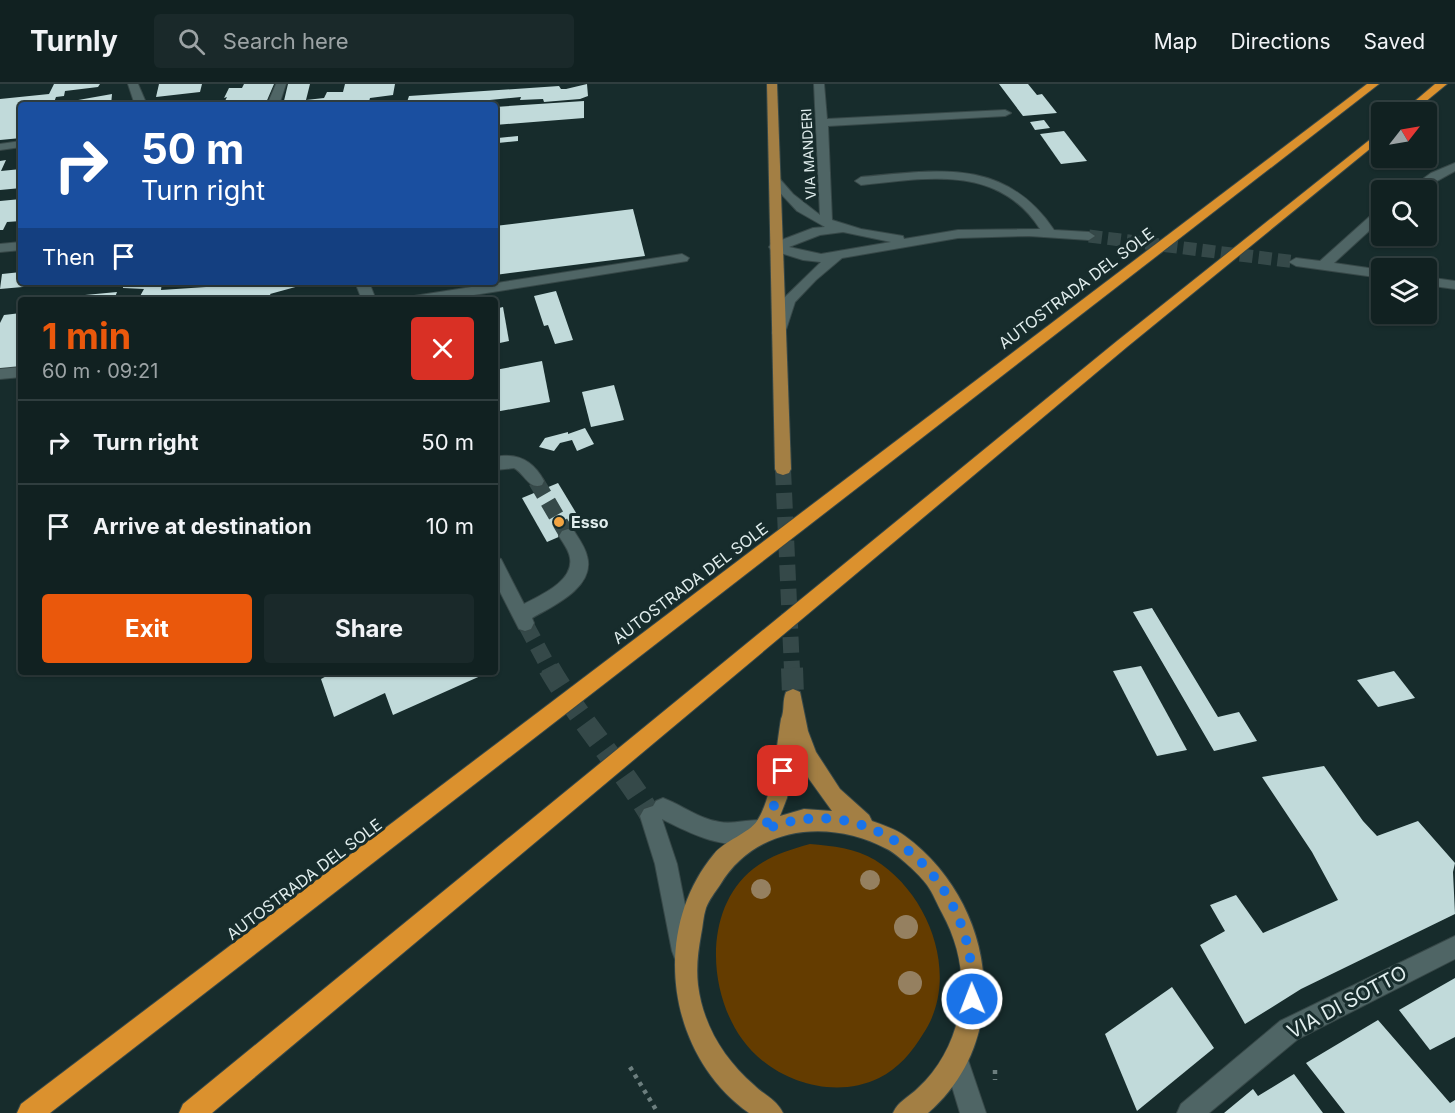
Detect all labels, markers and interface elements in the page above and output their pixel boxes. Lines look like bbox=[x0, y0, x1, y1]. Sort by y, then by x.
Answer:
search box bbox=[154, 14, 574, 68]
text: Turnly bbox=[30, 24, 118, 58]
icon: search bbox=[175, 25, 208, 58]
text: Search here bbox=[223, 28, 349, 54]
text: Map bbox=[1154, 29, 1197, 54]
text: Directions bbox=[1230, 29, 1331, 54]
text: Saved bbox=[1364, 29, 1425, 54]
north arrow bbox=[1371, 102, 1437, 168]
map controls bbox=[1371, 102, 1437, 324]
street label: VIA MANDERI bbox=[797, 108, 819, 200]
text: 50 m bbox=[141, 123, 244, 174]
icon: right bbox=[42, 126, 120, 204]
text: Turn right bbox=[141, 174, 265, 207]
button: search bbox=[1371, 180, 1437, 246]
street label: AUTOSTRADA DEL SOLE bbox=[994, 223, 1158, 353]
icon: arrive bbox=[107, 240, 140, 273]
text: Then bbox=[42, 244, 95, 270]
button: layers bbox=[1371, 258, 1437, 324]
text: 1 min bbox=[42, 314, 131, 358]
button: close bbox=[411, 317, 474, 380]
text: 60 m · 09:21 bbox=[42, 359, 158, 383]
icon: right bbox=[42, 426, 75, 459]
text: Turn right bbox=[93, 429, 199, 455]
text: 50 m bbox=[421, 429, 474, 455]
icon: arrive bbox=[42, 510, 75, 543]
place label: Esso bbox=[571, 512, 609, 532]
text: Arrive at destination bbox=[93, 513, 312, 539]
text: 10 m bbox=[426, 513, 474, 539]
marker: Esso bbox=[552, 515, 566, 529]
street label: AUTOSTRADA DEL SOLE bbox=[608, 518, 772, 648]
button: Exit bbox=[42, 594, 252, 663]
button: Share bbox=[264, 594, 474, 663]
pin bbox=[757, 745, 808, 796]
icon: arrive bbox=[766, 754, 799, 787]
street label: AUTOSTRADA DEL SOLE bbox=[222, 814, 386, 944]
street label: VIA DI SOTTO bbox=[1283, 960, 1411, 1044]
position arrow bbox=[940, 967, 1004, 1031]

